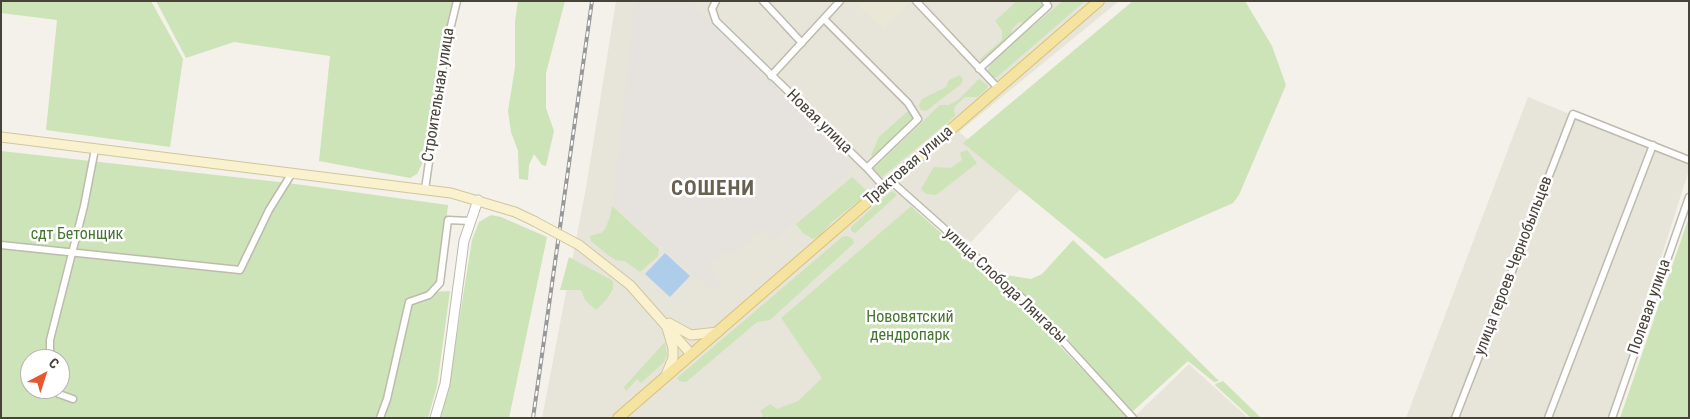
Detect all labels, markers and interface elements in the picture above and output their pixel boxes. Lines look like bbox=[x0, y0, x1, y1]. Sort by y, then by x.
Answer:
street label: Строительная улица bbox=[419, 27, 459, 163]
street label: Новая улица bbox=[782, 86, 856, 158]
street label: Трактовая улица bbox=[861, 122, 957, 210]
street label: улица героев Чернобыльцев bbox=[1471, 174, 1557, 358]
district label: СОШЕНИ bbox=[670, 177, 756, 203]
street label: улица Слобода Лянгасы bbox=[940, 224, 1070, 348]
park label: сдт Бетонщик bbox=[31, 225, 123, 245]
street label: Полевая улица bbox=[1625, 257, 1675, 357]
park label: Нововятский дендропарк bbox=[866, 308, 954, 346]
north arrow bbox=[20, 349, 70, 399]
text: С bbox=[46, 355, 62, 372]

